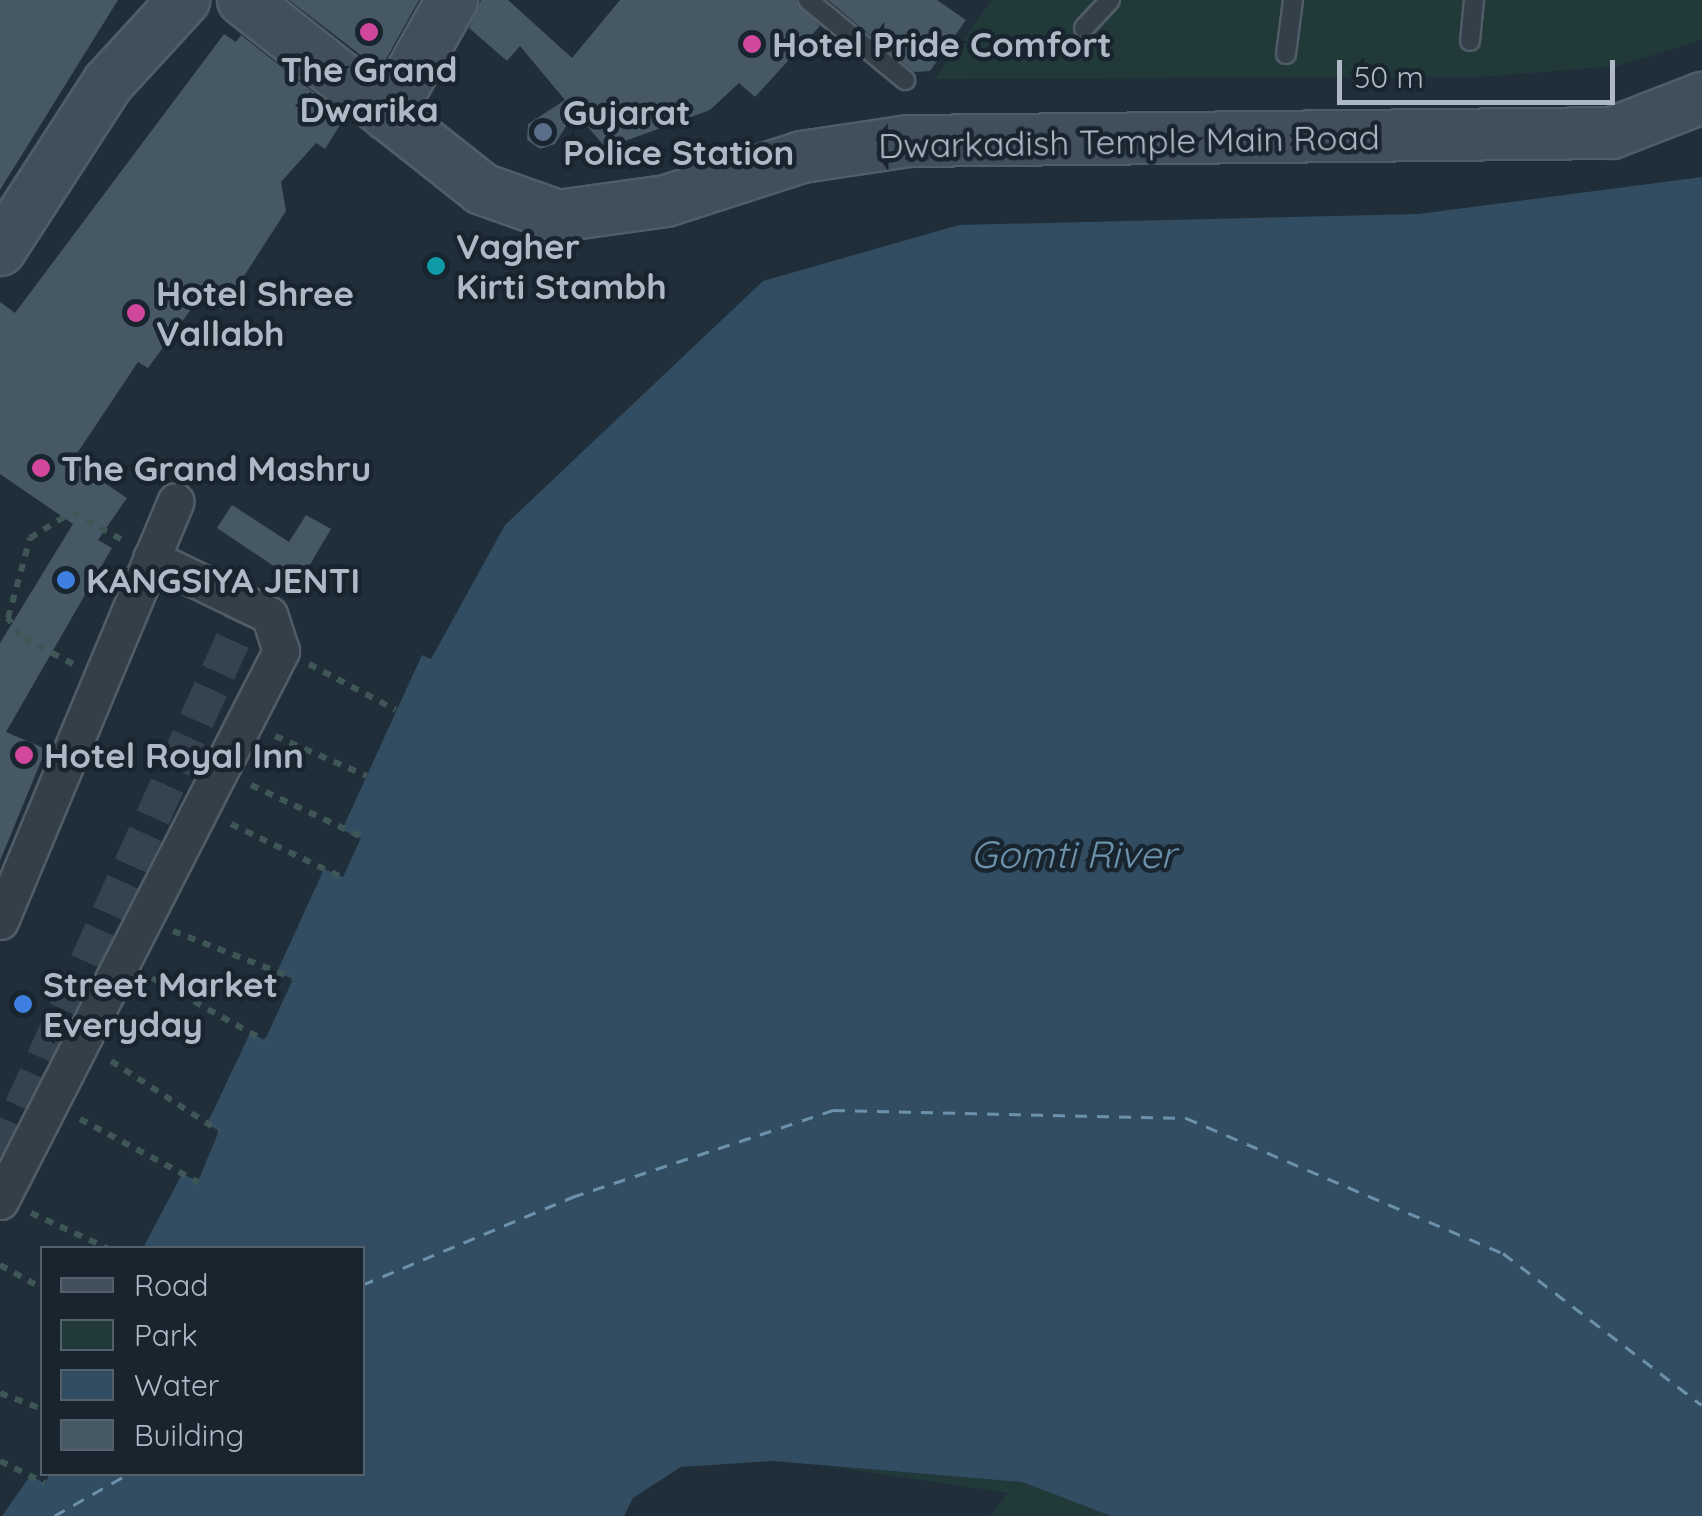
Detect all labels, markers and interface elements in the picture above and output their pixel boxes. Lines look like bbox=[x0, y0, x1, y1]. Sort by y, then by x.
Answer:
marker: The Grand Dwarika bbox=[358, 21, 380, 43]
place label: Hotel Pride Comfort bbox=[772, 23, 1112, 65]
marker: Hotel Pride Comfort bbox=[741, 33, 763, 55]
scale bar bbox=[1342, 40, 1620, 102]
place label: The Grand Dwarika bbox=[281, 48, 457, 130]
text: 50 m bbox=[1354, 58, 1424, 96]
place label: Gujarat Police Station bbox=[563, 91, 794, 173]
street label: Dwarkadish Temple Main Road bbox=[878, 116, 1380, 166]
marker: Gujarat Police Station bbox=[532, 121, 554, 143]
place label: Vagher Kirti Stambh bbox=[456, 225, 667, 307]
marker: Vagher Kirti Stambh bbox=[425, 255, 447, 277]
place label: Hotel Shree Vallabh bbox=[156, 272, 354, 354]
marker: Hotel Shree Vallabh bbox=[125, 302, 147, 324]
place label: The Grand Mashru bbox=[61, 447, 371, 489]
marker: The Grand Mashru bbox=[30, 457, 52, 479]
place label: KANGSIYA JENTI bbox=[86, 559, 360, 601]
marker: KANGSIYA JENTI bbox=[55, 569, 77, 591]
place label: Hotel Royal Inn bbox=[44, 734, 304, 776]
marker: Hotel Royal Inn bbox=[13, 744, 35, 766]
water label: Gomti River bbox=[970, 832, 1176, 878]
place label: Street Market Everyday bbox=[43, 963, 278, 1045]
marker: Street Market Everyday bbox=[12, 993, 34, 1015]
legend bbox=[40, 1246, 365, 1476]
text: Road bbox=[134, 1266, 208, 1304]
text: Park bbox=[134, 1316, 198, 1354]
text: Water bbox=[134, 1366, 219, 1404]
text: Building bbox=[134, 1416, 244, 1454]

